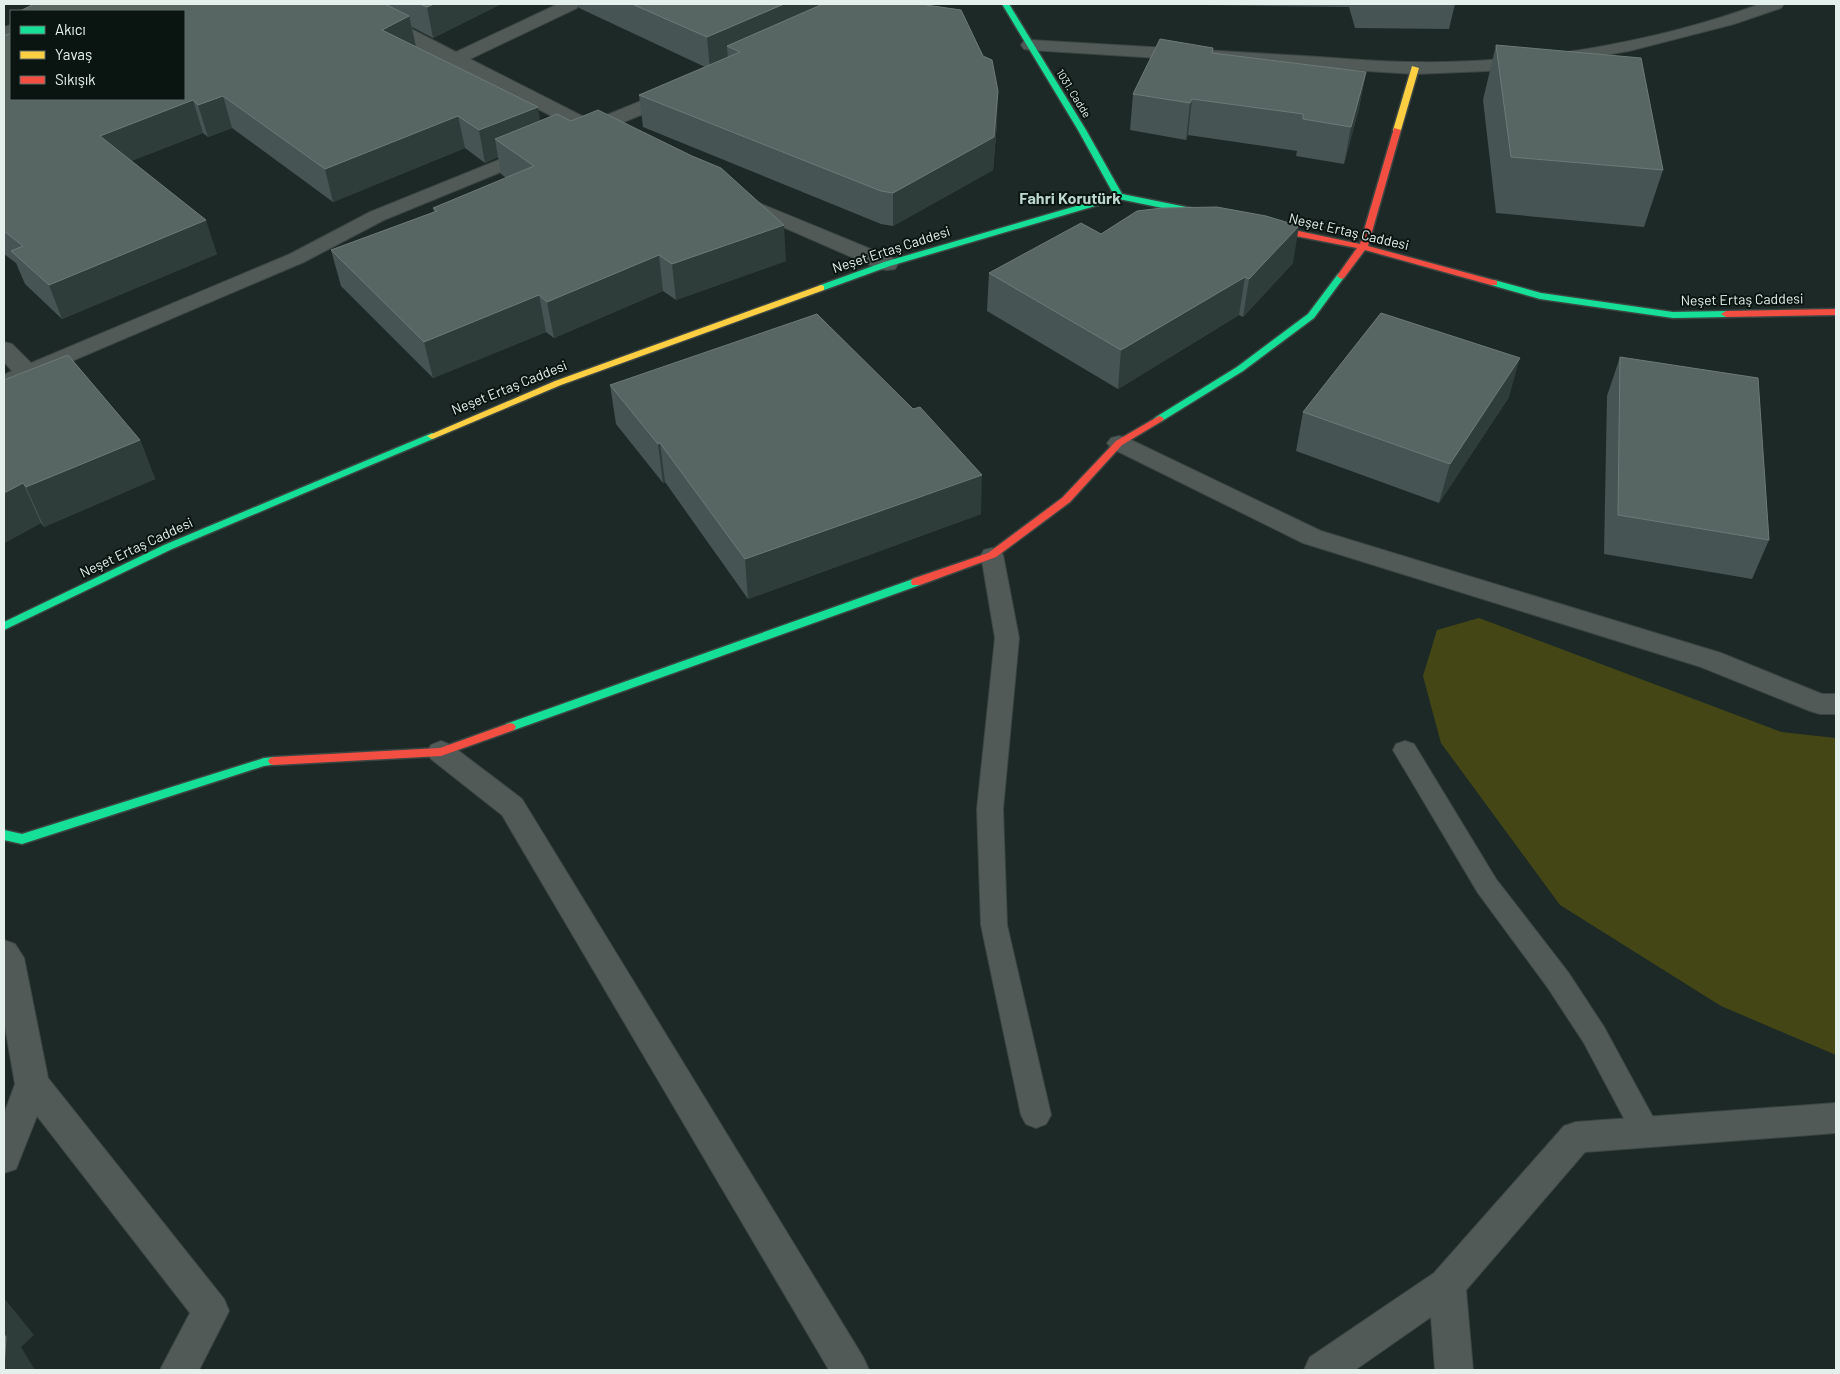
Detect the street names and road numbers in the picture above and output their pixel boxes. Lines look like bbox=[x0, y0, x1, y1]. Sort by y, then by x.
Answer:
street label: 1031. Cadde bbox=[1054, 66, 1094, 120]
street label: Neşet Ertaş Caddesi bbox=[1287, 209, 1411, 253]
street label: Neşet Ertaş Caddesi bbox=[830, 222, 952, 276]
street label: Neşet Ertaş Caddesi bbox=[1680, 289, 1804, 309]
street label: Neşet Ertaş Caddesi bbox=[449, 356, 569, 418]
street label: Neşet Ertaş Caddesi bbox=[77, 513, 195, 581]

